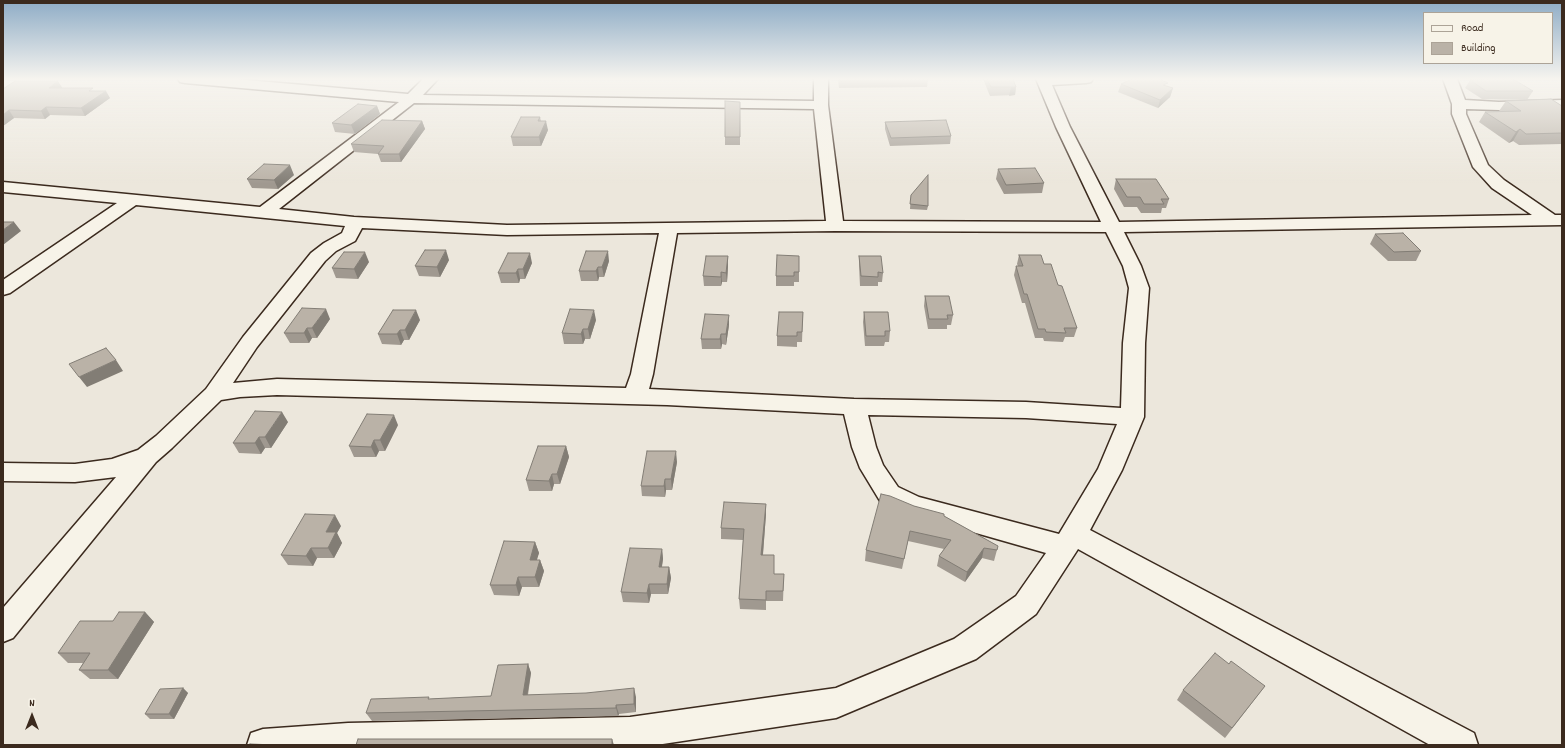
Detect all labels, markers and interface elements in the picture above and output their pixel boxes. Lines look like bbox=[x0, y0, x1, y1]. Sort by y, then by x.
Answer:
legend bbox=[1423, 12, 1553, 64]
text: Road bbox=[1461, 20, 1483, 37]
text: Building bbox=[1461, 40, 1496, 57]
north arrow bbox=[12, 696, 52, 736]
text: N bbox=[29, 696, 35, 712]

